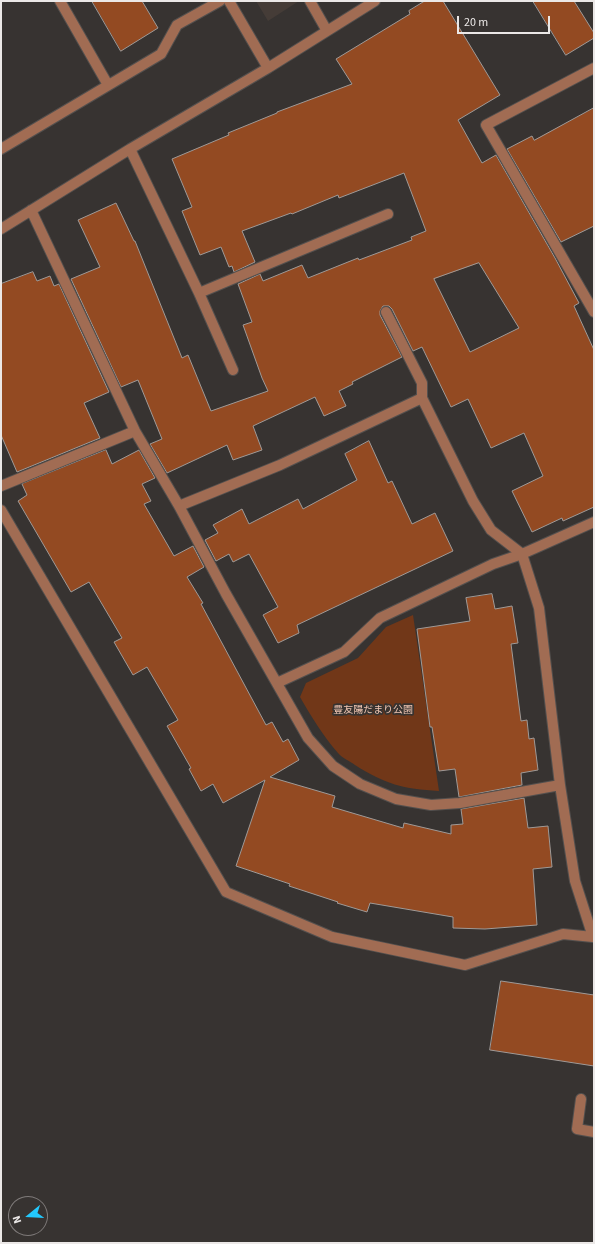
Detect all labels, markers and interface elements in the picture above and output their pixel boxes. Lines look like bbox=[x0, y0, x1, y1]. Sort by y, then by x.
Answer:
scale bar bbox=[459, 8, 552, 34]
text: 20 m bbox=[464, 14, 488, 31]
park label: 豊友陽だまり公園 bbox=[333, 705, 413, 717]
north arrow bbox=[8, 1196, 48, 1236]
text: N bbox=[9, 1214, 25, 1225]

